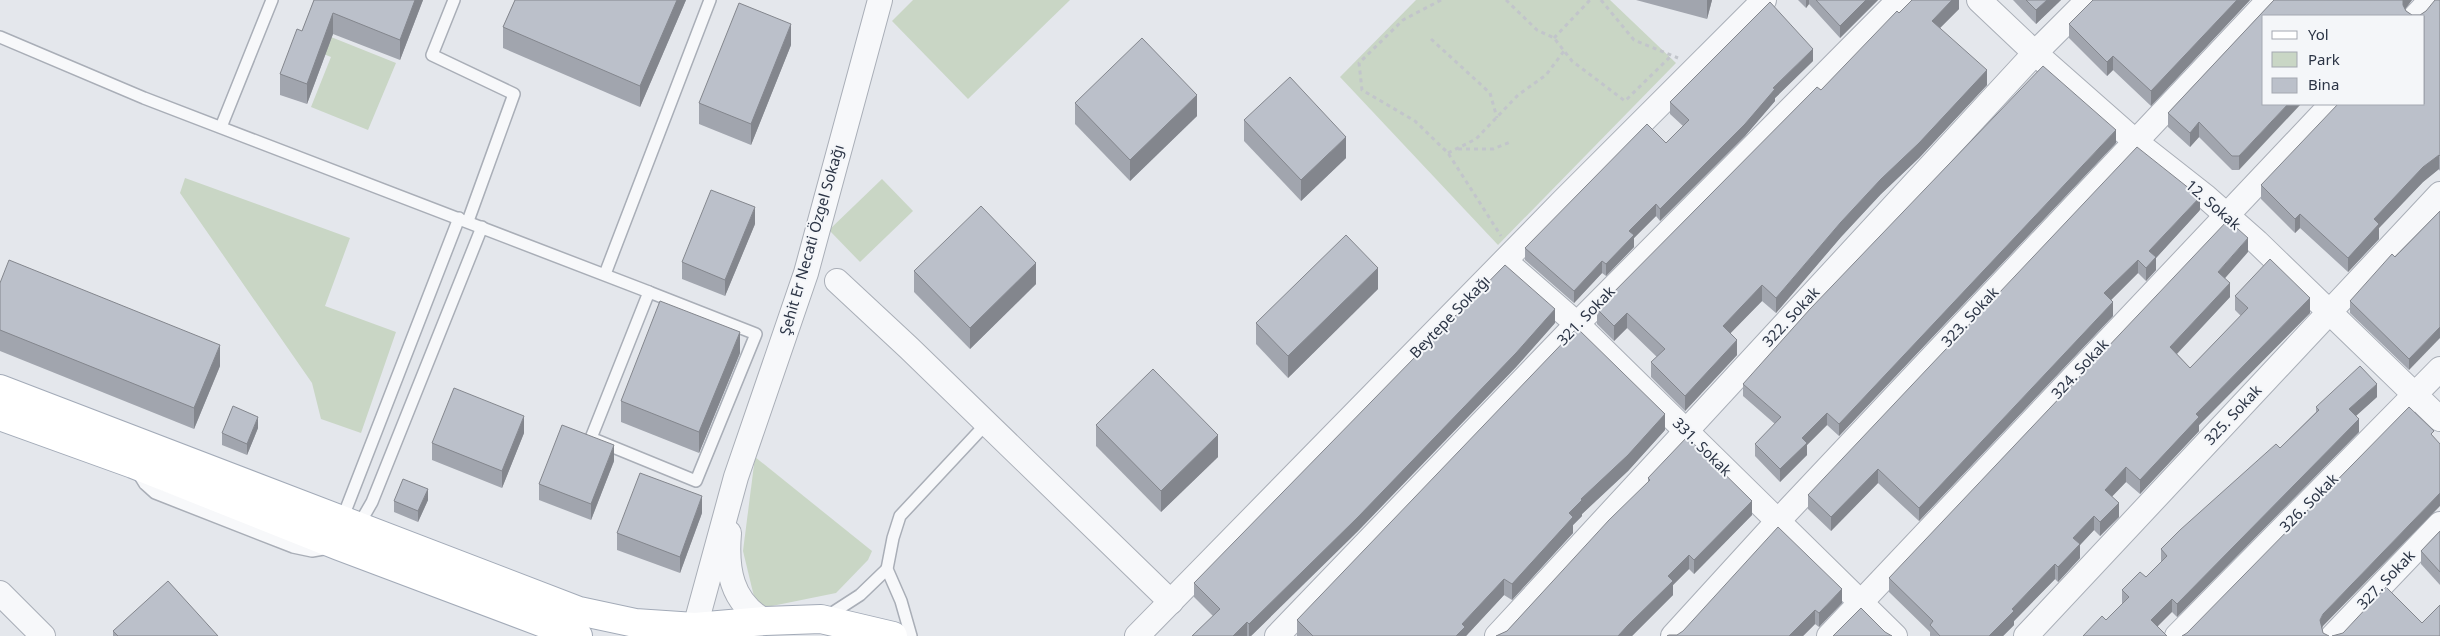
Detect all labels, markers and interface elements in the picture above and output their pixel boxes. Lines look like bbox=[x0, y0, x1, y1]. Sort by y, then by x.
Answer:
legend bbox=[2262, 15, 2425, 105]
text: Yol bbox=[2308, 24, 2329, 44]
text: Park bbox=[2308, 49, 2340, 69]
text: Bina bbox=[2308, 74, 2339, 94]
street label: Şehit Er Necati Özgel Sokağı bbox=[774, 142, 848, 337]
street label: 12. Sokak bbox=[2182, 175, 2245, 234]
street label: Beytepe Sokağı bbox=[1405, 271, 1494, 362]
street label: 321. Sokak bbox=[1552, 281, 1619, 349]
street label: 322. Sokak bbox=[1757, 282, 1823, 351]
street label: 323. Sokak bbox=[1936, 282, 2002, 351]
street label: 324. Sokak bbox=[2046, 334, 2112, 403]
street label: 325. Sokak bbox=[2199, 380, 2265, 449]
street label: 331. Sokak bbox=[1669, 413, 1736, 480]
street label: 326. Sokak bbox=[2275, 469, 2342, 536]
street label: 327. Sokak bbox=[2352, 545, 2419, 613]

